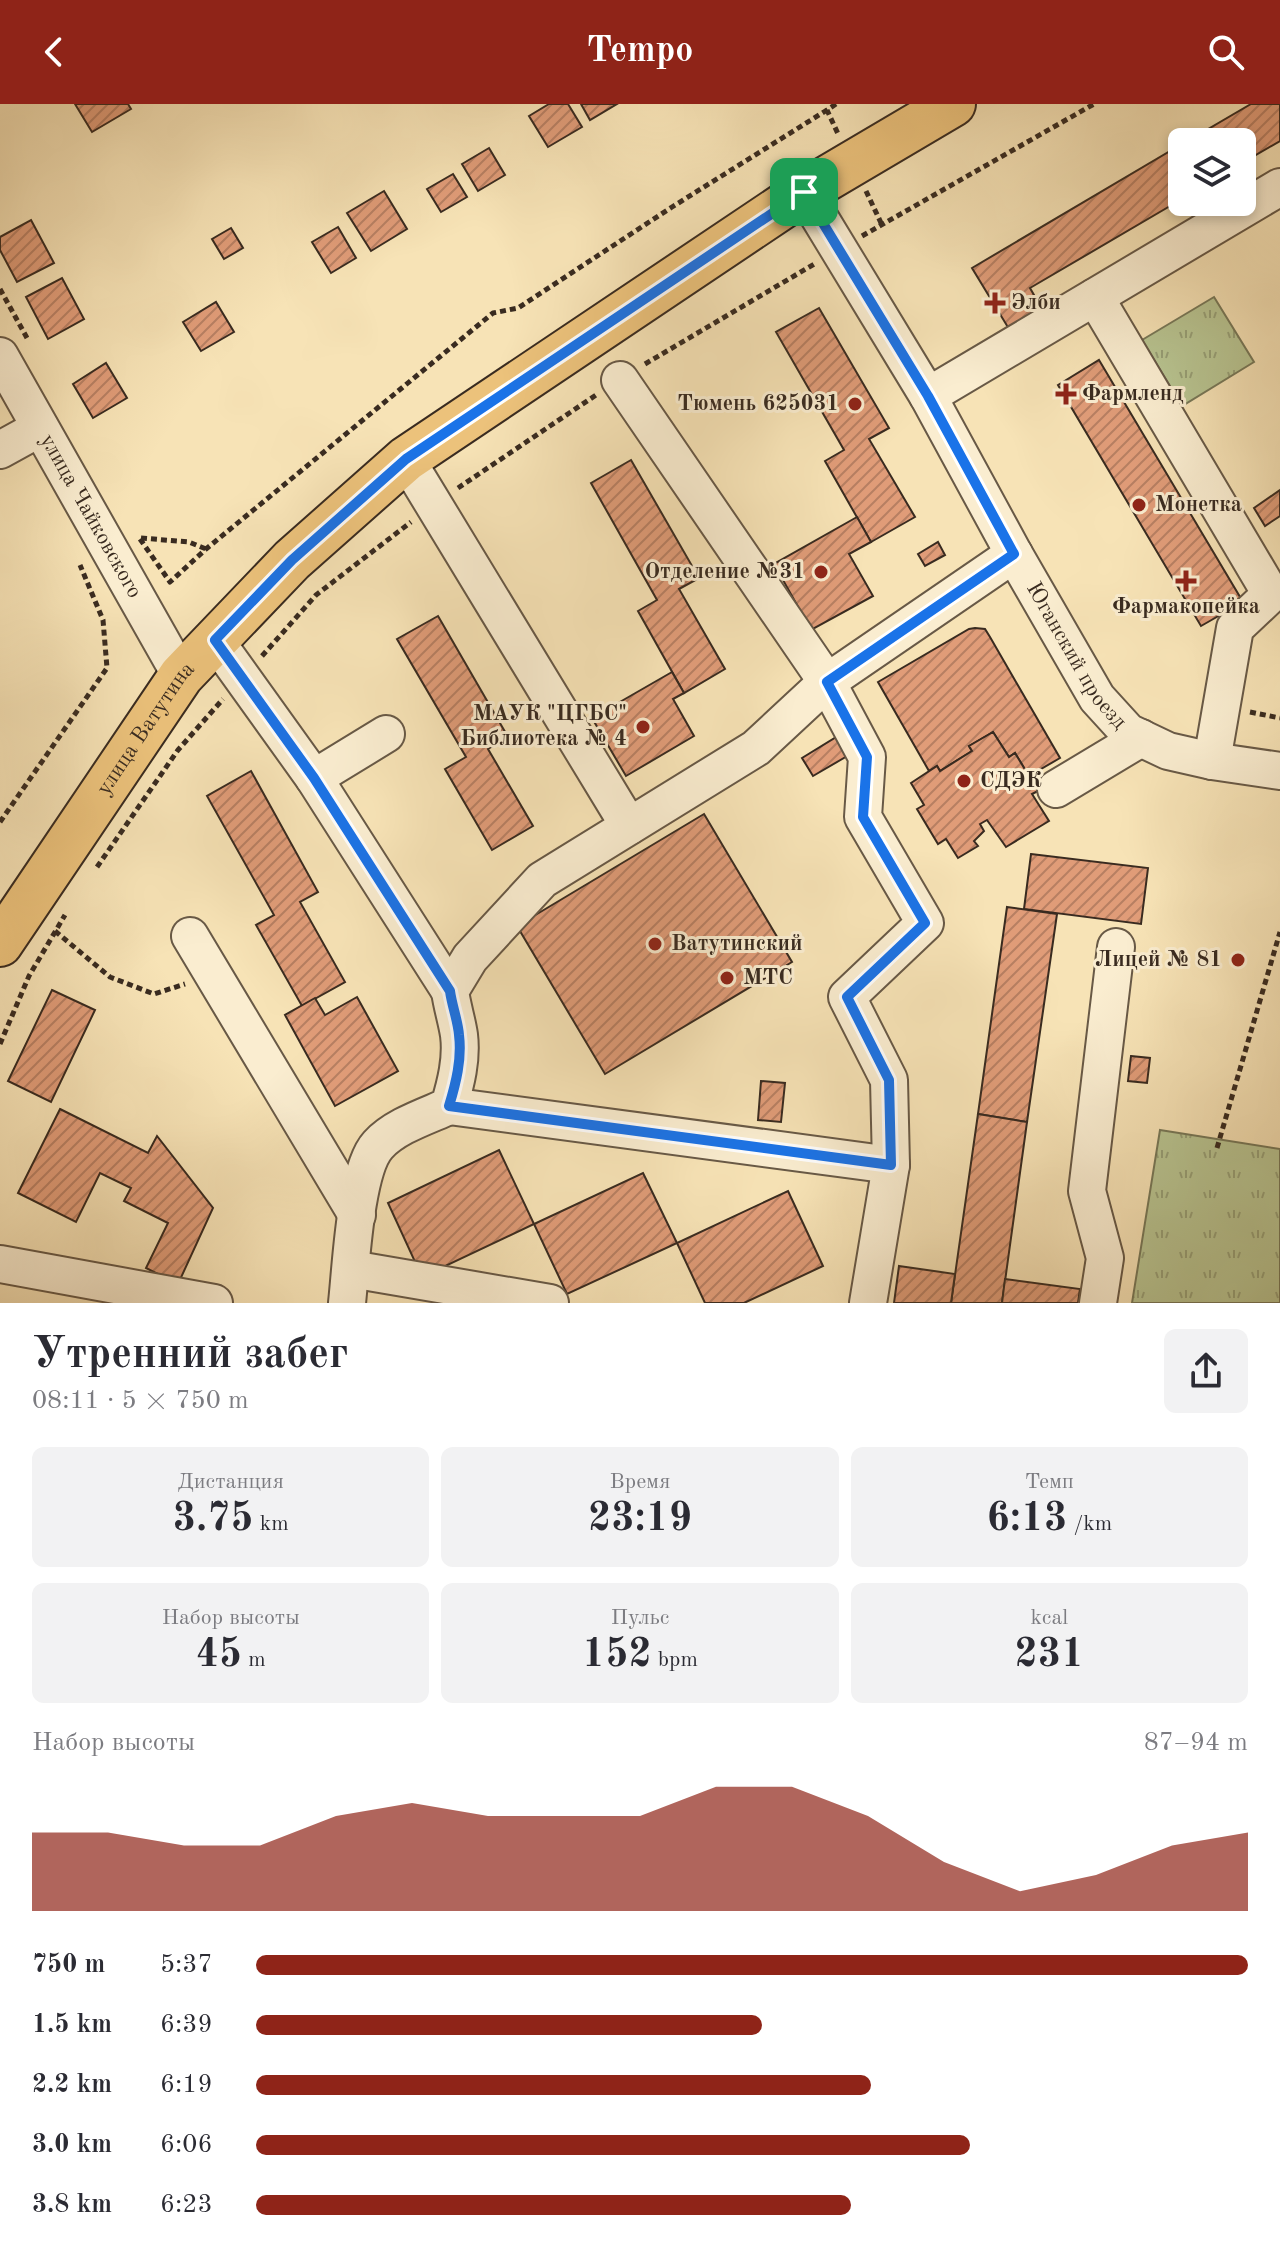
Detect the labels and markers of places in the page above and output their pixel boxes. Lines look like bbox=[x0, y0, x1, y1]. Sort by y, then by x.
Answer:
pin bbox=[770, 158, 838, 226]
place label: Элби bbox=[1011, 292, 1061, 314]
marker: Элби bbox=[986, 294, 1004, 312]
place label: Фармленд bbox=[1082, 383, 1184, 405]
marker: Фармленд bbox=[1057, 385, 1075, 403]
place label: Тюмень 625031 bbox=[677, 393, 839, 415]
marker: Тюмень 625031 bbox=[846, 395, 864, 413]
place label: Монетка bbox=[1155, 494, 1242, 516]
marker: Монетка bbox=[1130, 496, 1148, 514]
place label: Отделение №31 bbox=[644, 561, 805, 583]
marker: Отделение №31 bbox=[812, 563, 830, 581]
marker: Фармакопейка bbox=[1177, 572, 1195, 590]
place label: Фармакопейка bbox=[1112, 596, 1260, 618]
place label: МАУК "ЦГБС" Библиотека № 4 bbox=[460, 703, 627, 750]
marker: МАУК "ЦГБС" Библиотека № 4 bbox=[634, 718, 652, 736]
place label: СДЭК bbox=[980, 770, 1042, 792]
marker: СДЭК bbox=[955, 772, 973, 790]
place label: Ватутинский bbox=[671, 933, 803, 955]
marker: Ватутинский bbox=[646, 935, 664, 953]
place label: Лицей № 81 bbox=[1095, 949, 1222, 971]
marker: Лицей № 81 bbox=[1229, 951, 1247, 969]
place label: МТС bbox=[743, 967, 793, 989]
marker: МТС bbox=[718, 969, 736, 987]

